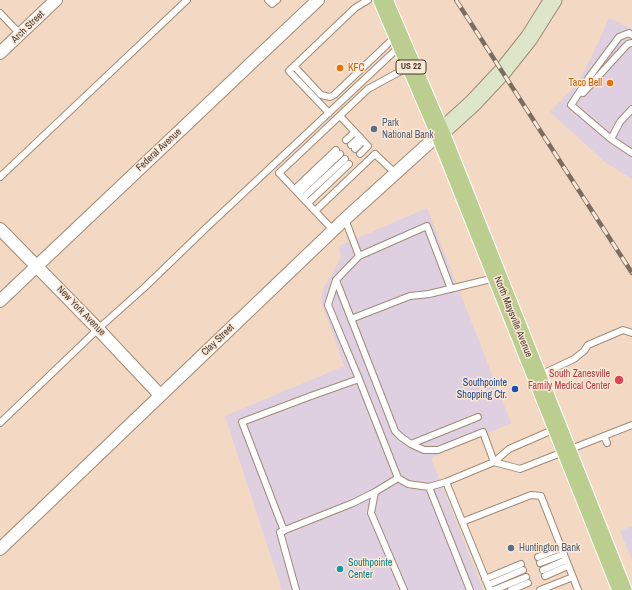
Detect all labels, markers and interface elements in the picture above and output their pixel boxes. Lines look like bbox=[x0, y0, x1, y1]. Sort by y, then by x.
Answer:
street label: Arch Street bbox=[9, 8, 47, 46]
road number: US 22 bbox=[396, 60, 426, 74]
place label: KFC bbox=[348, 62, 364, 74]
marker: KFC bbox=[335, 63, 345, 73]
place label: Taco Bell bbox=[569, 77, 602, 89]
marker: Taco Bell bbox=[605, 78, 615, 88]
place label: Park National Bank bbox=[382, 117, 434, 140]
marker: Park National Bank bbox=[369, 124, 379, 134]
street label: Federal Avenue bbox=[134, 126, 184, 174]
street label: North Maysville Avenue bbox=[491, 275, 535, 359]
street label: New York Avenue bbox=[54, 284, 108, 338]
street label: Clay Street bbox=[199, 322, 237, 358]
place label: South Zanesville Family Medical Center bbox=[528, 368, 610, 392]
marker: South Zanesville Family Medical Center bbox=[613, 374, 625, 386]
place label: Southpointe Shopping Ctr. bbox=[457, 377, 507, 400]
marker: Southpointe Shopping Ctr. bbox=[510, 384, 520, 394]
place label: Huntington Bank bbox=[519, 542, 580, 554]
marker: Huntington Bank bbox=[506, 543, 516, 553]
place label: Southpointe Center bbox=[348, 557, 392, 580]
marker: Southpointe Center bbox=[335, 564, 345, 574]

